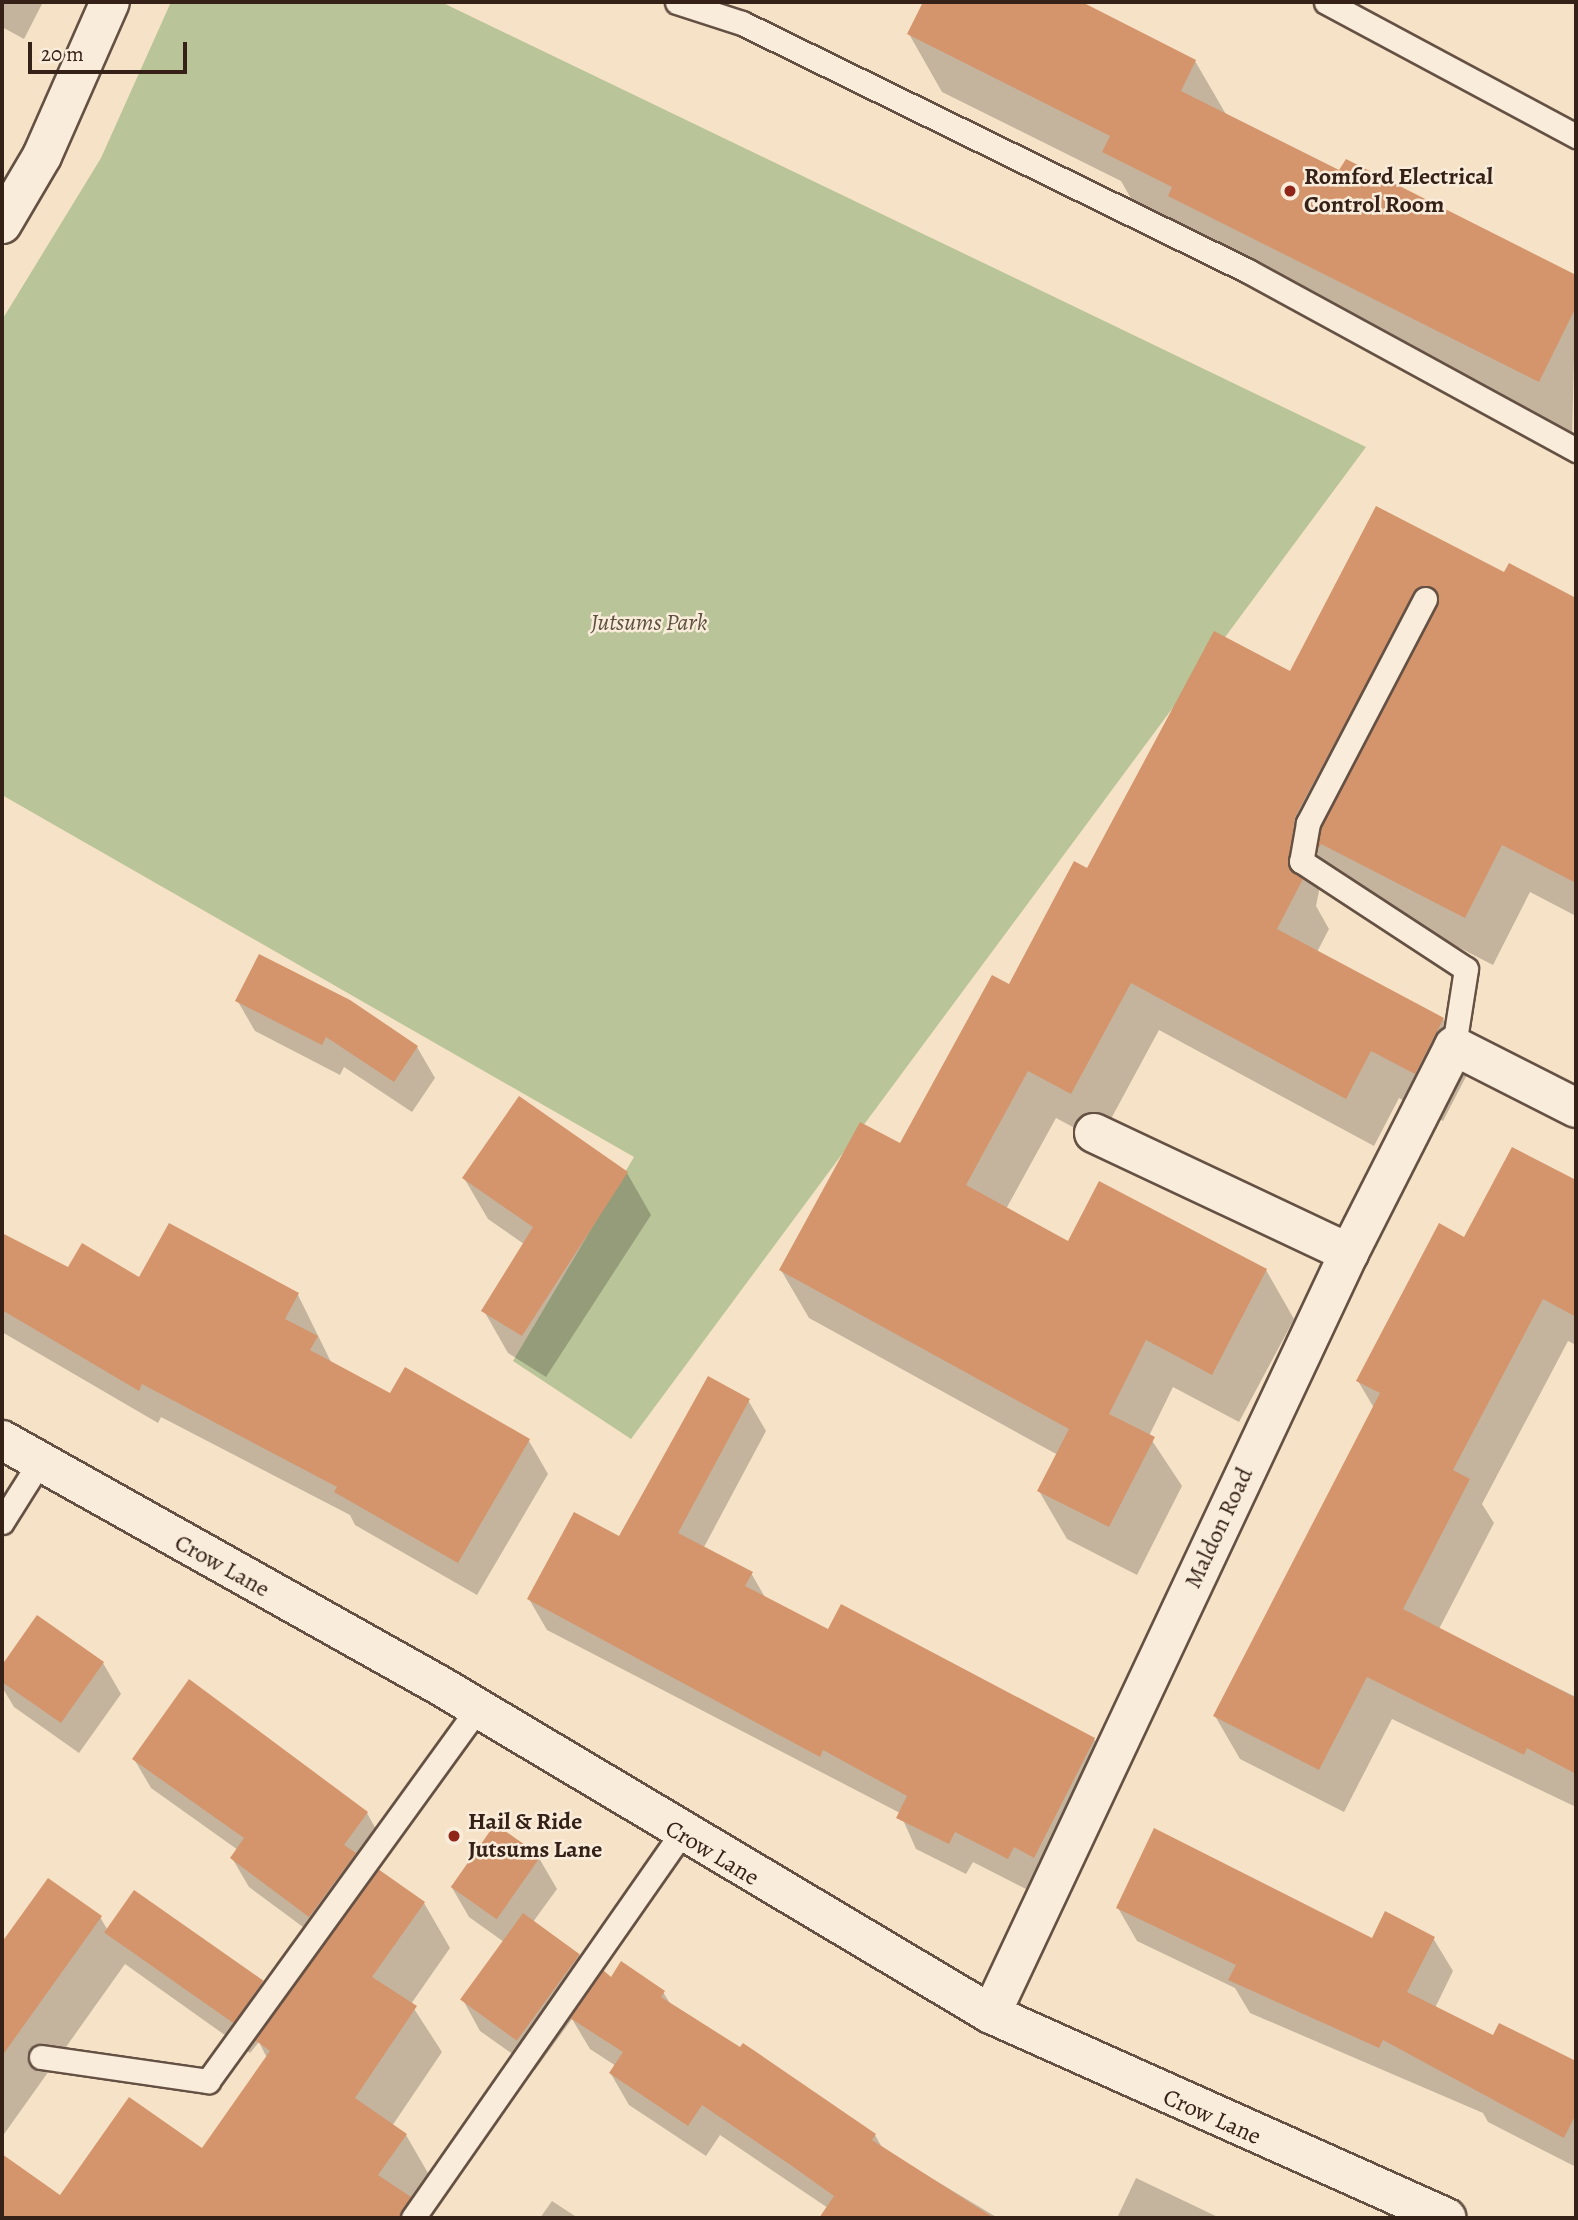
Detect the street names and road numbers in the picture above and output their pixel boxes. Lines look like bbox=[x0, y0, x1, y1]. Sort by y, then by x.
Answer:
street label: Maldon Road bbox=[1179, 1463, 1259, 1593]
street label: Crow Lane bbox=[170, 1528, 274, 1604]
street label: Crow Lane bbox=[660, 1814, 764, 1892]
street label: Crow Lane bbox=[1159, 2083, 1265, 2151]

